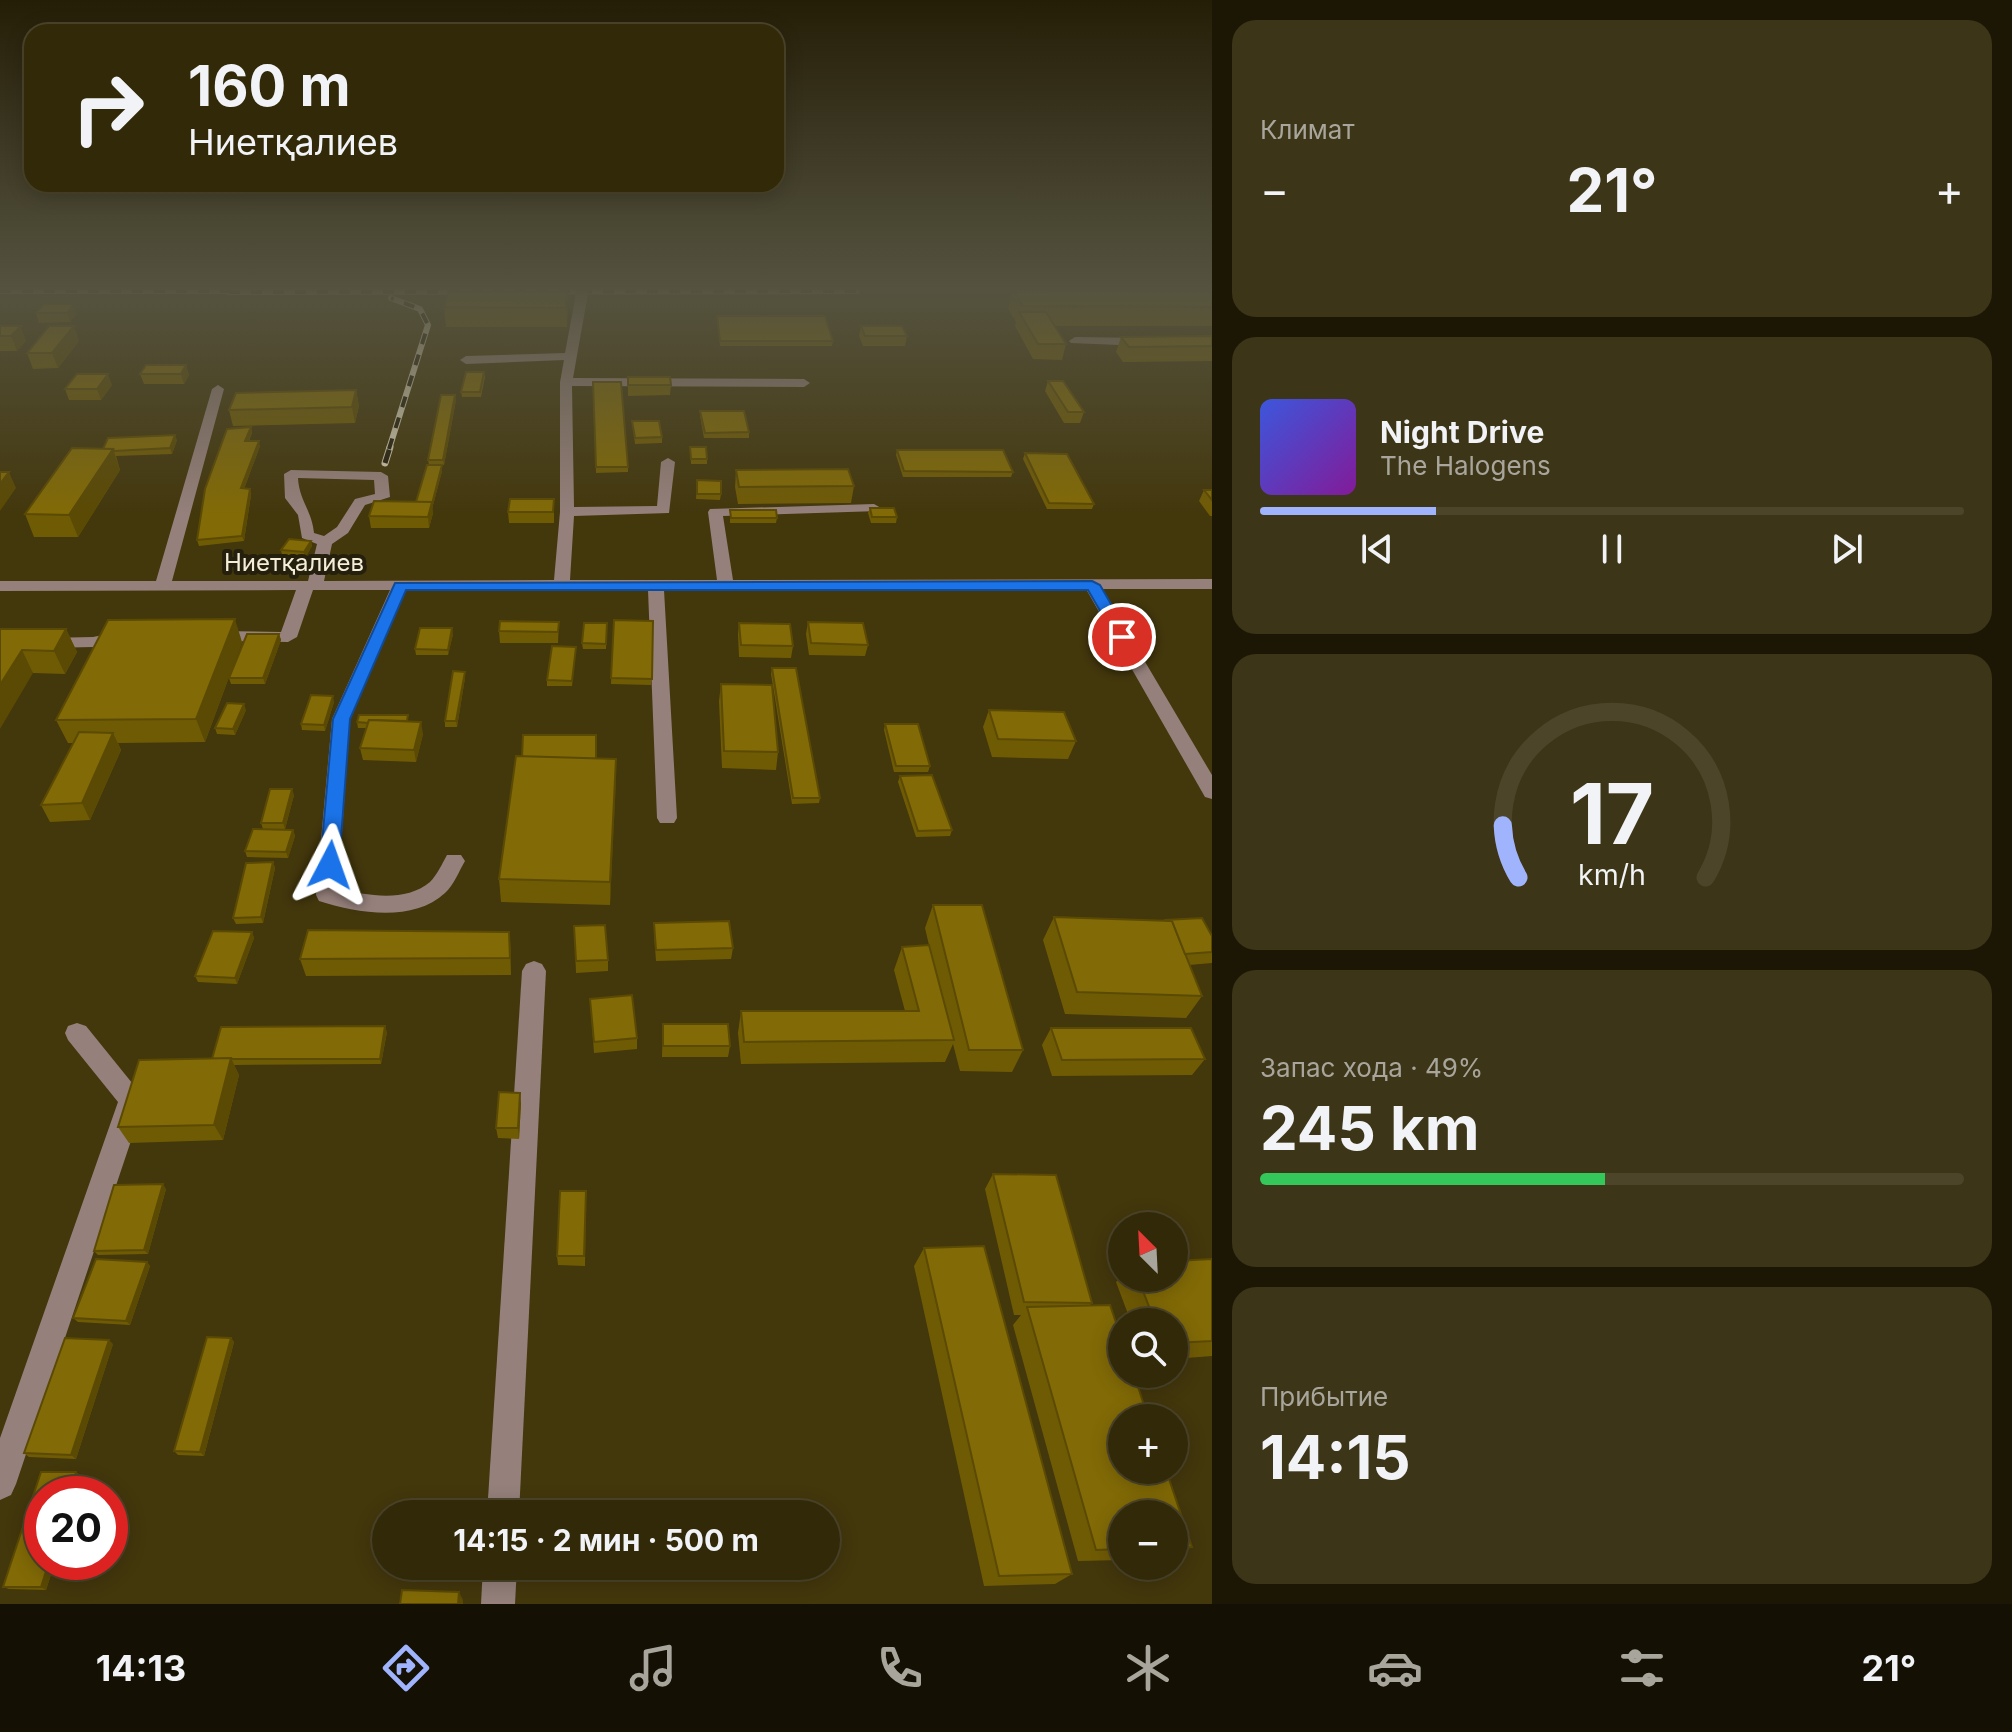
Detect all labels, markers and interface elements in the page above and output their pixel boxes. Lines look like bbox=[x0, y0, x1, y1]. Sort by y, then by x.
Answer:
text: 160 m bbox=[188, 52, 351, 120]
icon: right bbox=[56, 56, 160, 160]
text: Климат bbox=[1260, 114, 1355, 145]
text: Ниетқалиев bbox=[188, 120, 398, 164]
text: 21° bbox=[1566, 154, 1658, 226]
text: − bbox=[1260, 163, 1289, 217]
text: + bbox=[1935, 163, 1964, 217]
text: Night Drive bbox=[1380, 414, 1544, 450]
text: The Halogens bbox=[1380, 450, 1551, 481]
icon: previous bbox=[1355, 527, 1399, 571]
icon: pause bbox=[1590, 527, 1634, 571]
icon: next bbox=[1825, 527, 1869, 571]
street label: Ниетқалиев bbox=[224, 548, 364, 577]
pin bbox=[1088, 603, 1156, 671]
icon: arrive bbox=[1100, 615, 1144, 659]
text: 17 bbox=[1570, 763, 1654, 864]
position arrow bbox=[288, 823, 372, 907]
text: km/h bbox=[1578, 857, 1646, 892]
text: Запас хода · 49% bbox=[1260, 1052, 1483, 1083]
text: 245 km bbox=[1260, 1092, 1480, 1164]
north arrow bbox=[1108, 1212, 1188, 1292]
map controls bbox=[1108, 1212, 1188, 1580]
button: search bbox=[1108, 1308, 1188, 1388]
text: Прибытие bbox=[1260, 1381, 1388, 1412]
button: + bbox=[1108, 1404, 1188, 1484]
text: 14:15 bbox=[1260, 1421, 1411, 1493]
speed limit sign: 20 bbox=[24, 1476, 128, 1580]
button: − bbox=[1108, 1500, 1188, 1580]
text: 14:15 · 2 мин · 500 m bbox=[453, 1522, 759, 1558]
icon: directions bbox=[378, 1640, 434, 1696]
icon: music bbox=[625, 1640, 681, 1696]
icon: phone bbox=[872, 1640, 928, 1696]
icon: climate bbox=[1120, 1640, 1176, 1696]
icon: car bbox=[1367, 1640, 1423, 1696]
icon: filters bbox=[1614, 1640, 1670, 1696]
text: 14:13 bbox=[96, 1646, 186, 1690]
text: 21° bbox=[1862, 1646, 1916, 1690]

